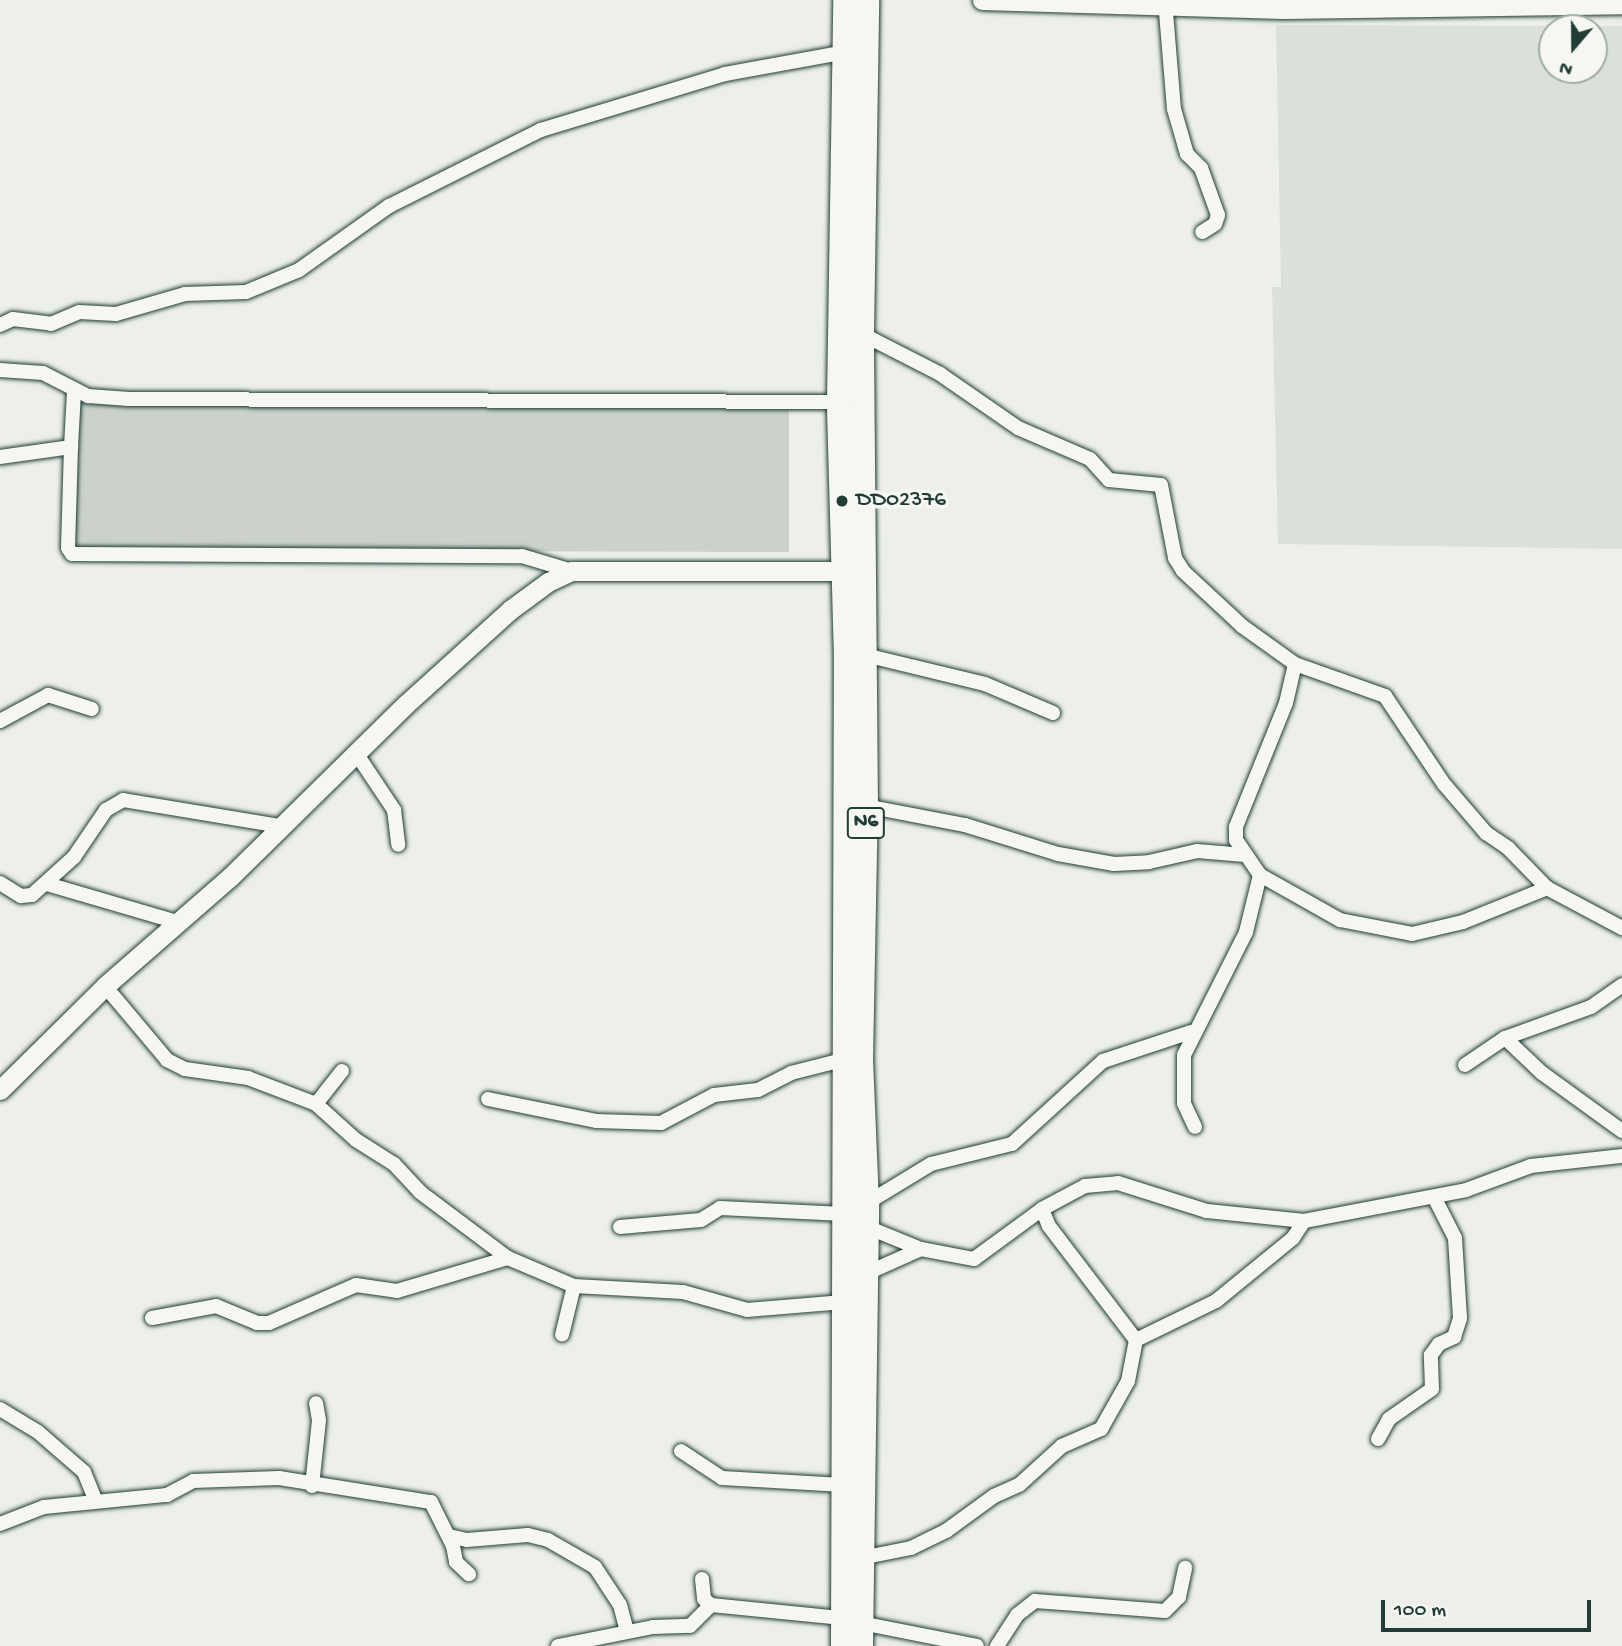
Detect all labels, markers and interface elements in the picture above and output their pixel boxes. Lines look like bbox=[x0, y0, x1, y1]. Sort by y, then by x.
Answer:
north arrow bbox=[1538, 14, 1608, 84]
text: N bbox=[1557, 54, 1576, 80]
place label: DD02376 bbox=[856, 487, 946, 515]
marker: DD02376 bbox=[834, 493, 850, 509]
road number: N6 bbox=[847, 806, 885, 840]
scale bar bbox=[1384, 1586, 1594, 1630]
text: 100 m bbox=[1394, 1599, 1446, 1624]

